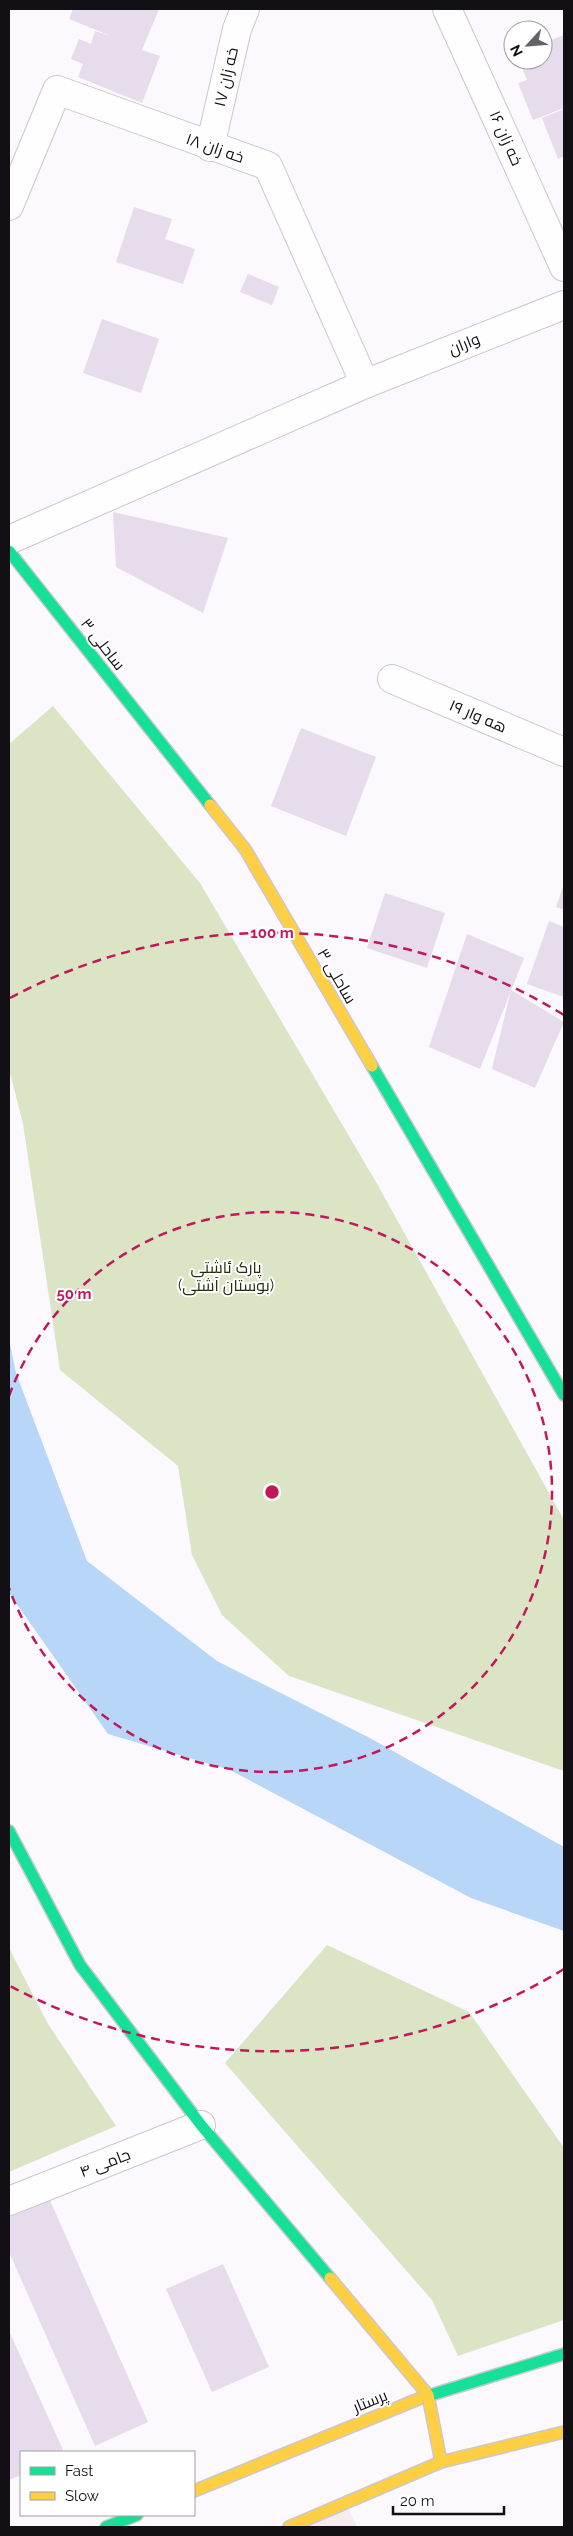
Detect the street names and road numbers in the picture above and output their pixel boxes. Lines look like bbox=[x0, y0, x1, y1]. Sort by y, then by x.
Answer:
street label: خه زان ۱۷ bbox=[210, 45, 243, 109]
street label: خه زان ۱۶ bbox=[485, 108, 526, 169]
street label: خه زان ۱۸ bbox=[183, 129, 247, 168]
street label: واران bbox=[446, 329, 483, 360]
street label: ساحلی ۳ bbox=[76, 614, 129, 674]
street label: هه وار ۱۹ bbox=[446, 695, 510, 737]
street label: ساحلی ۳ bbox=[313, 945, 360, 1008]
street label: جامی ۴ bbox=[77, 2145, 133, 2182]
street label: پرستار bbox=[349, 2385, 392, 2419]

